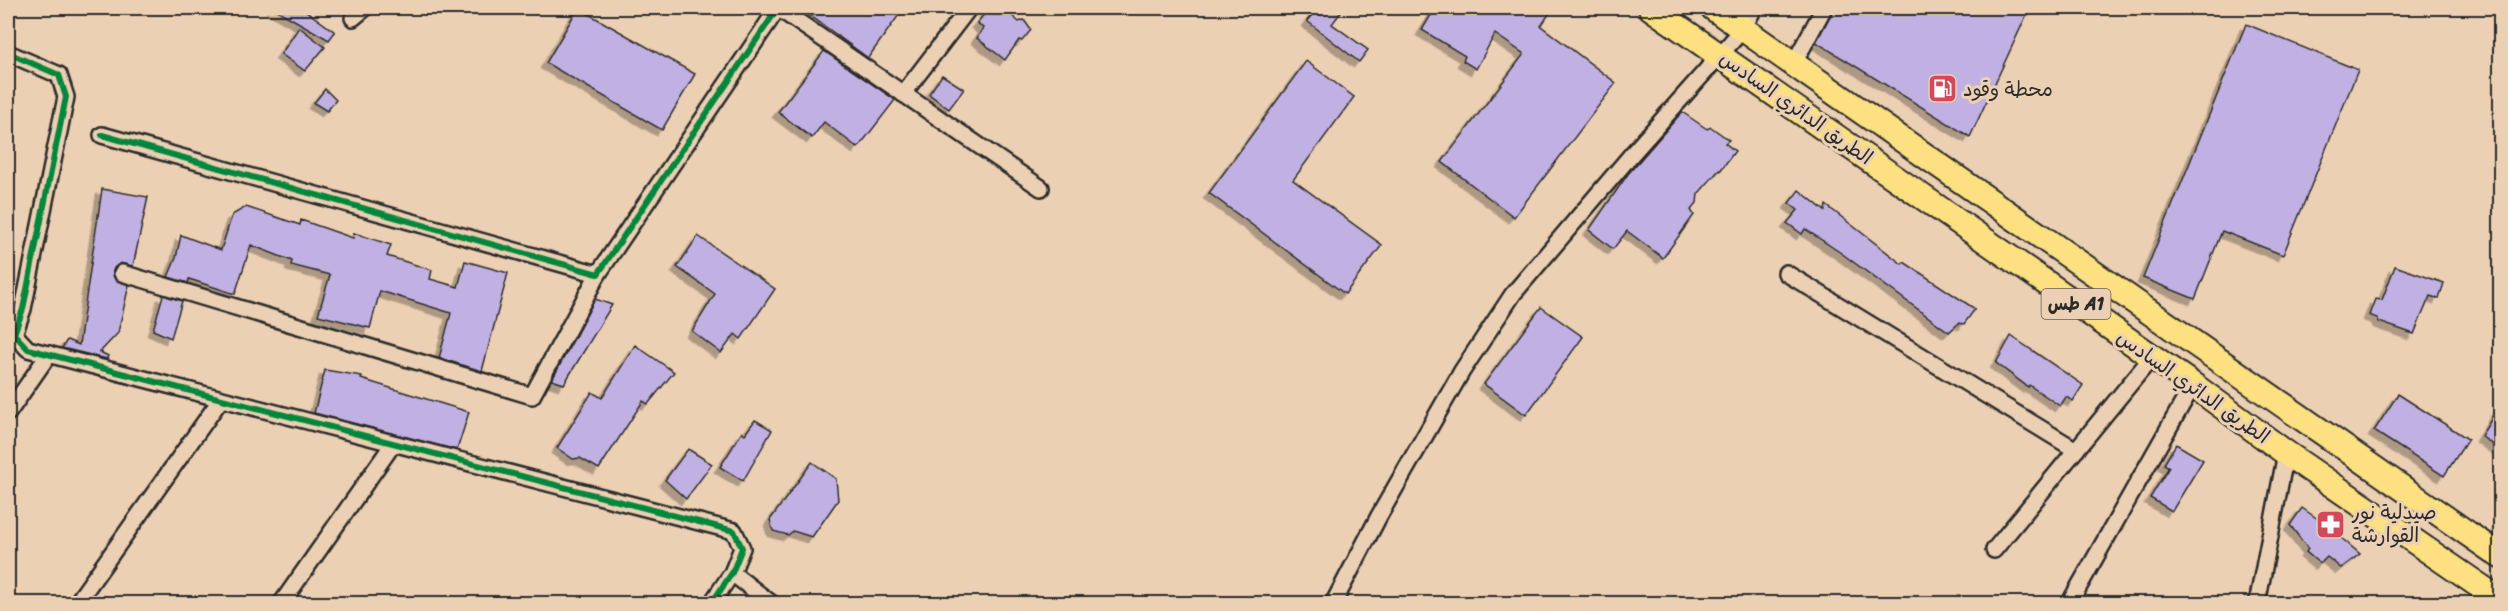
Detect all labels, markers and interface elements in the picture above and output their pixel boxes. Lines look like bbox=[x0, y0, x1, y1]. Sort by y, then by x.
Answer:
street label: الطريق الدائري السادس bbox=[1712, 42, 1880, 174]
place label: محطة وقود bbox=[1963, 72, 2053, 107]
fuel station icon: محطة وقود bbox=[1926, 73, 1958, 105]
road number: طس A1 bbox=[2042, 289, 2110, 319]
street label: الطريق الدائري السادس bbox=[2109, 321, 2277, 453]
place label: صيدلية نور القوارشة bbox=[2351, 495, 2437, 553]
pharmacy icon: صيدلية نور القوارشة bbox=[2315, 508, 2347, 540]

